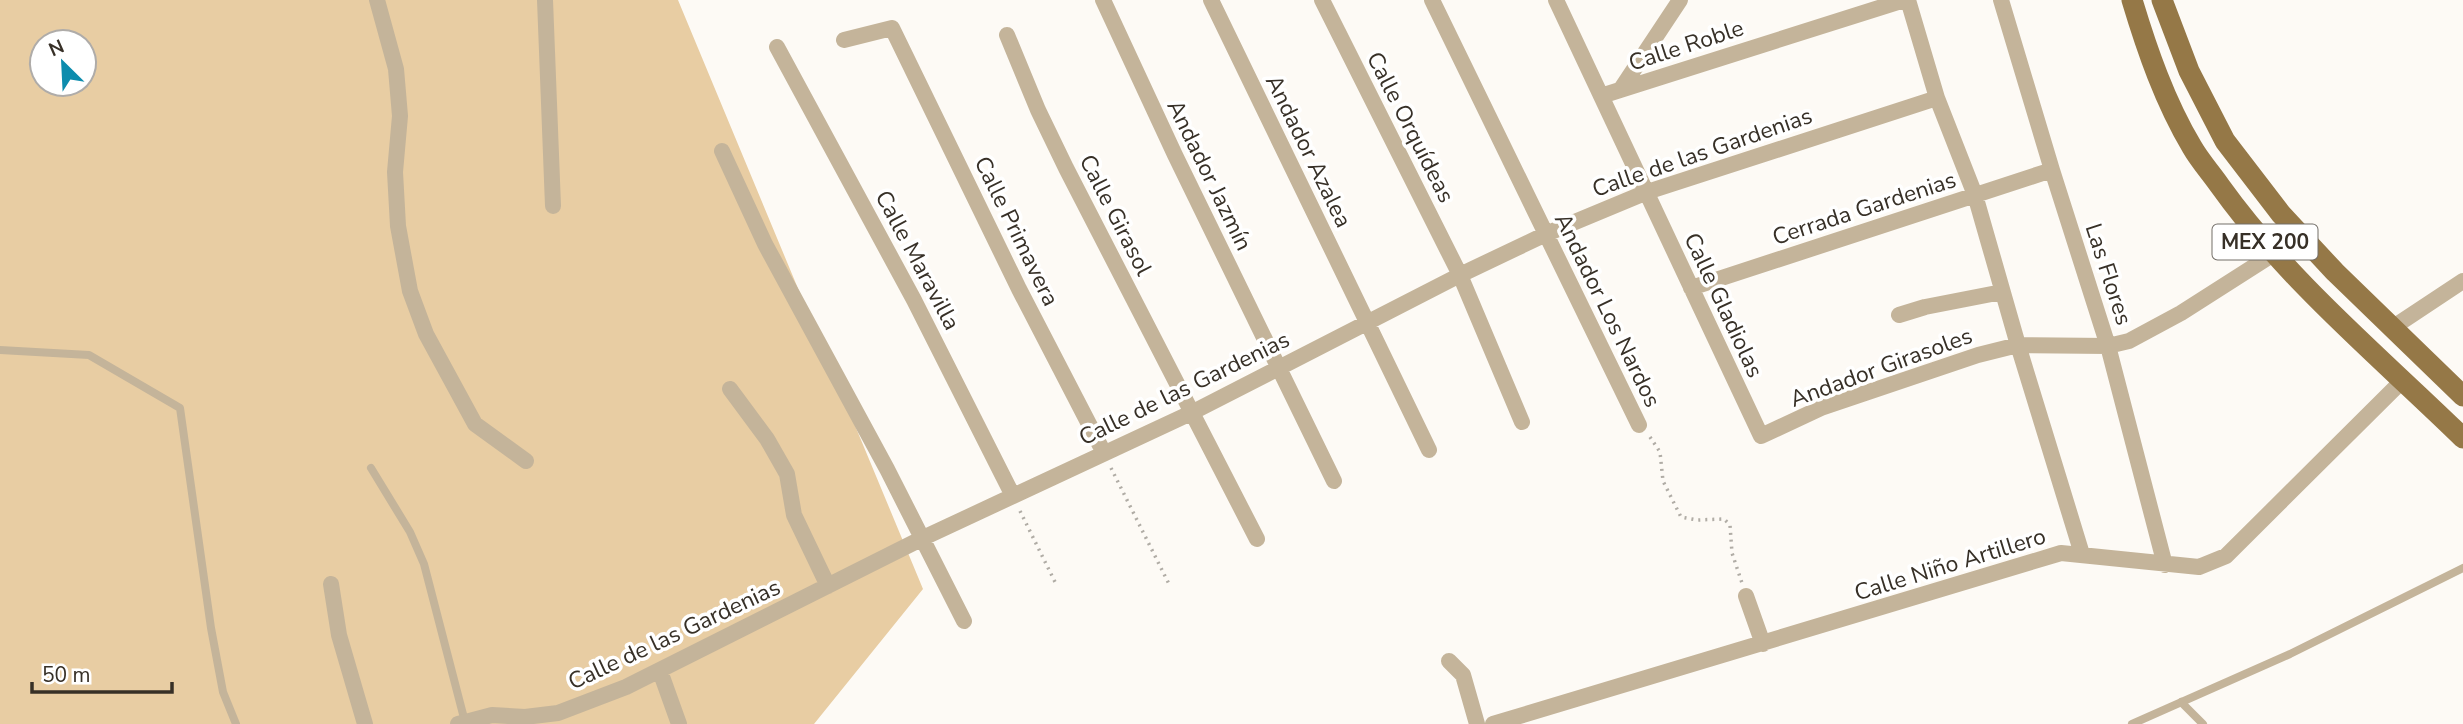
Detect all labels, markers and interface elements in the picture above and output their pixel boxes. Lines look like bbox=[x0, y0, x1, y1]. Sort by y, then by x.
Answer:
street label: Calle Roble bbox=[1625, 12, 1748, 79]
north arrow bbox=[28, 28, 98, 98]
text: N bbox=[45, 34, 68, 63]
street label: Calle Orquídeas bbox=[1359, 47, 1462, 208]
street label: Andador Azalea bbox=[1258, 70, 1359, 233]
street label: Andador Jazmín bbox=[1160, 95, 1259, 256]
street label: Calle de las Gardenias bbox=[1588, 100, 1816, 205]
street label: Calle Girasol bbox=[1072, 149, 1159, 281]
street label: Calle Primavera bbox=[967, 151, 1066, 311]
street label: Cerrada Gardenias bbox=[1768, 164, 1960, 253]
street label: Calle Maravilla bbox=[868, 185, 967, 335]
street label: Andador Los Nardos bbox=[1547, 208, 1668, 412]
street label: Las Flores bbox=[2078, 219, 2140, 329]
road number: MEX 200 bbox=[2212, 224, 2318, 260]
street label: Calle Gladiolas bbox=[1676, 228, 1771, 383]
street label: Andador Girasoles bbox=[1786, 320, 1977, 415]
street label: Calle de las Gardenias bbox=[1074, 324, 1295, 453]
street label: Calle Niño Artillero bbox=[1851, 521, 2050, 608]
street label: Calle de las Gardenias bbox=[563, 572, 785, 697]
scale bar bbox=[32, 650, 172, 694]
text: 50 m bbox=[42, 661, 91, 689]

